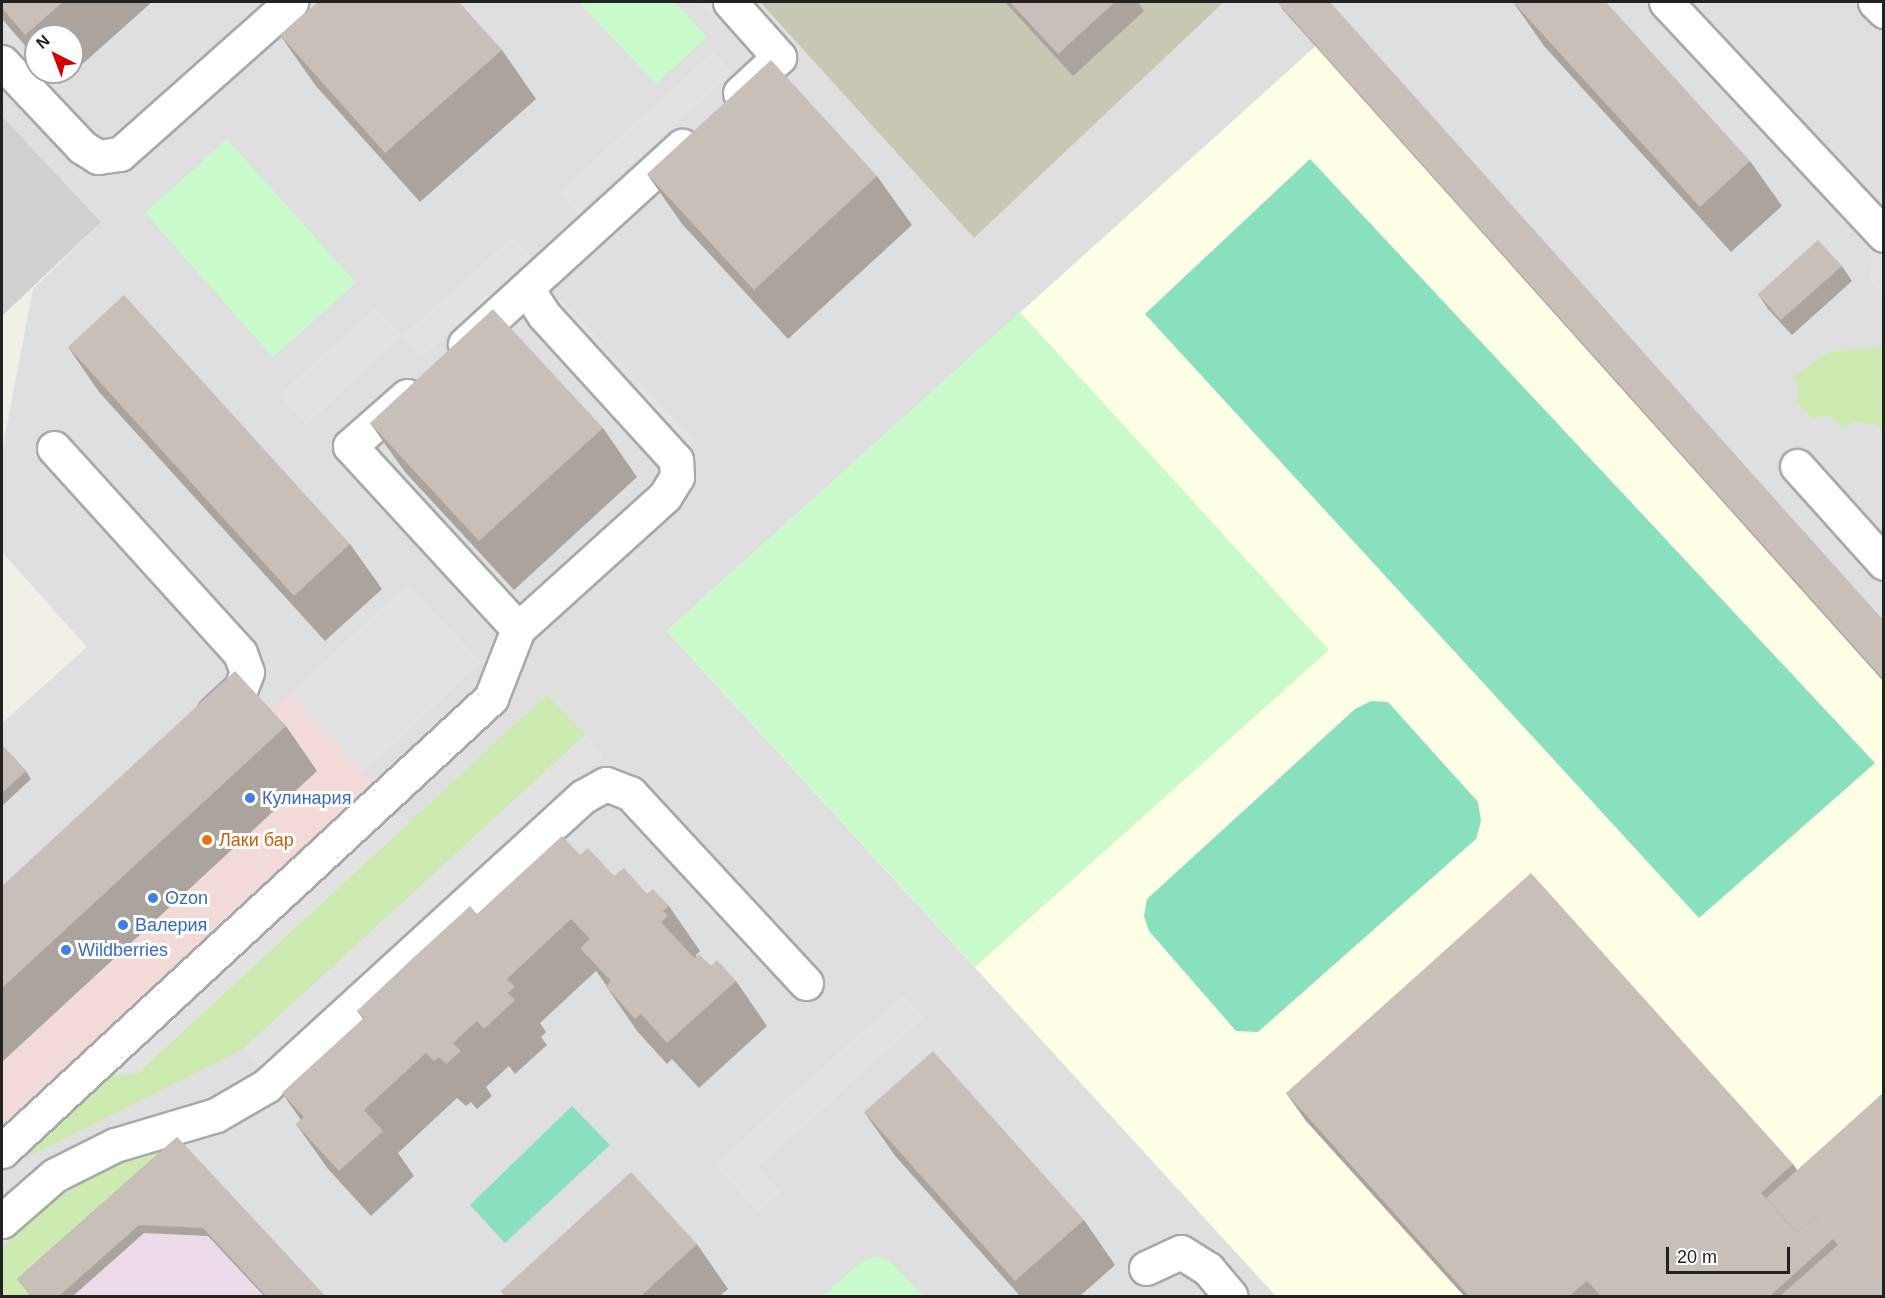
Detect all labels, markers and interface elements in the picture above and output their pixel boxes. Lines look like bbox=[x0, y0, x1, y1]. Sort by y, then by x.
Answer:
north arrow bbox=[24, 24, 84, 84]
text: N bbox=[33, 32, 53, 52]
place label: Кулинария bbox=[262, 787, 351, 809]
marker: Кулинария bbox=[243, 791, 257, 805]
place label: Лаки бар bbox=[219, 829, 294, 851]
marker: Лаки бар bbox=[200, 833, 214, 847]
place label: Ozon bbox=[165, 887, 208, 909]
marker: Ozon bbox=[146, 891, 160, 905]
place label: Валерия bbox=[135, 914, 207, 936]
marker: Валерия bbox=[116, 918, 130, 932]
place label: Wildberries bbox=[78, 939, 168, 961]
marker: Wildberries bbox=[59, 943, 73, 957]
scale bar bbox=[1669, 1235, 1794, 1273]
text: 20 m bbox=[1677, 1247, 1717, 1267]

